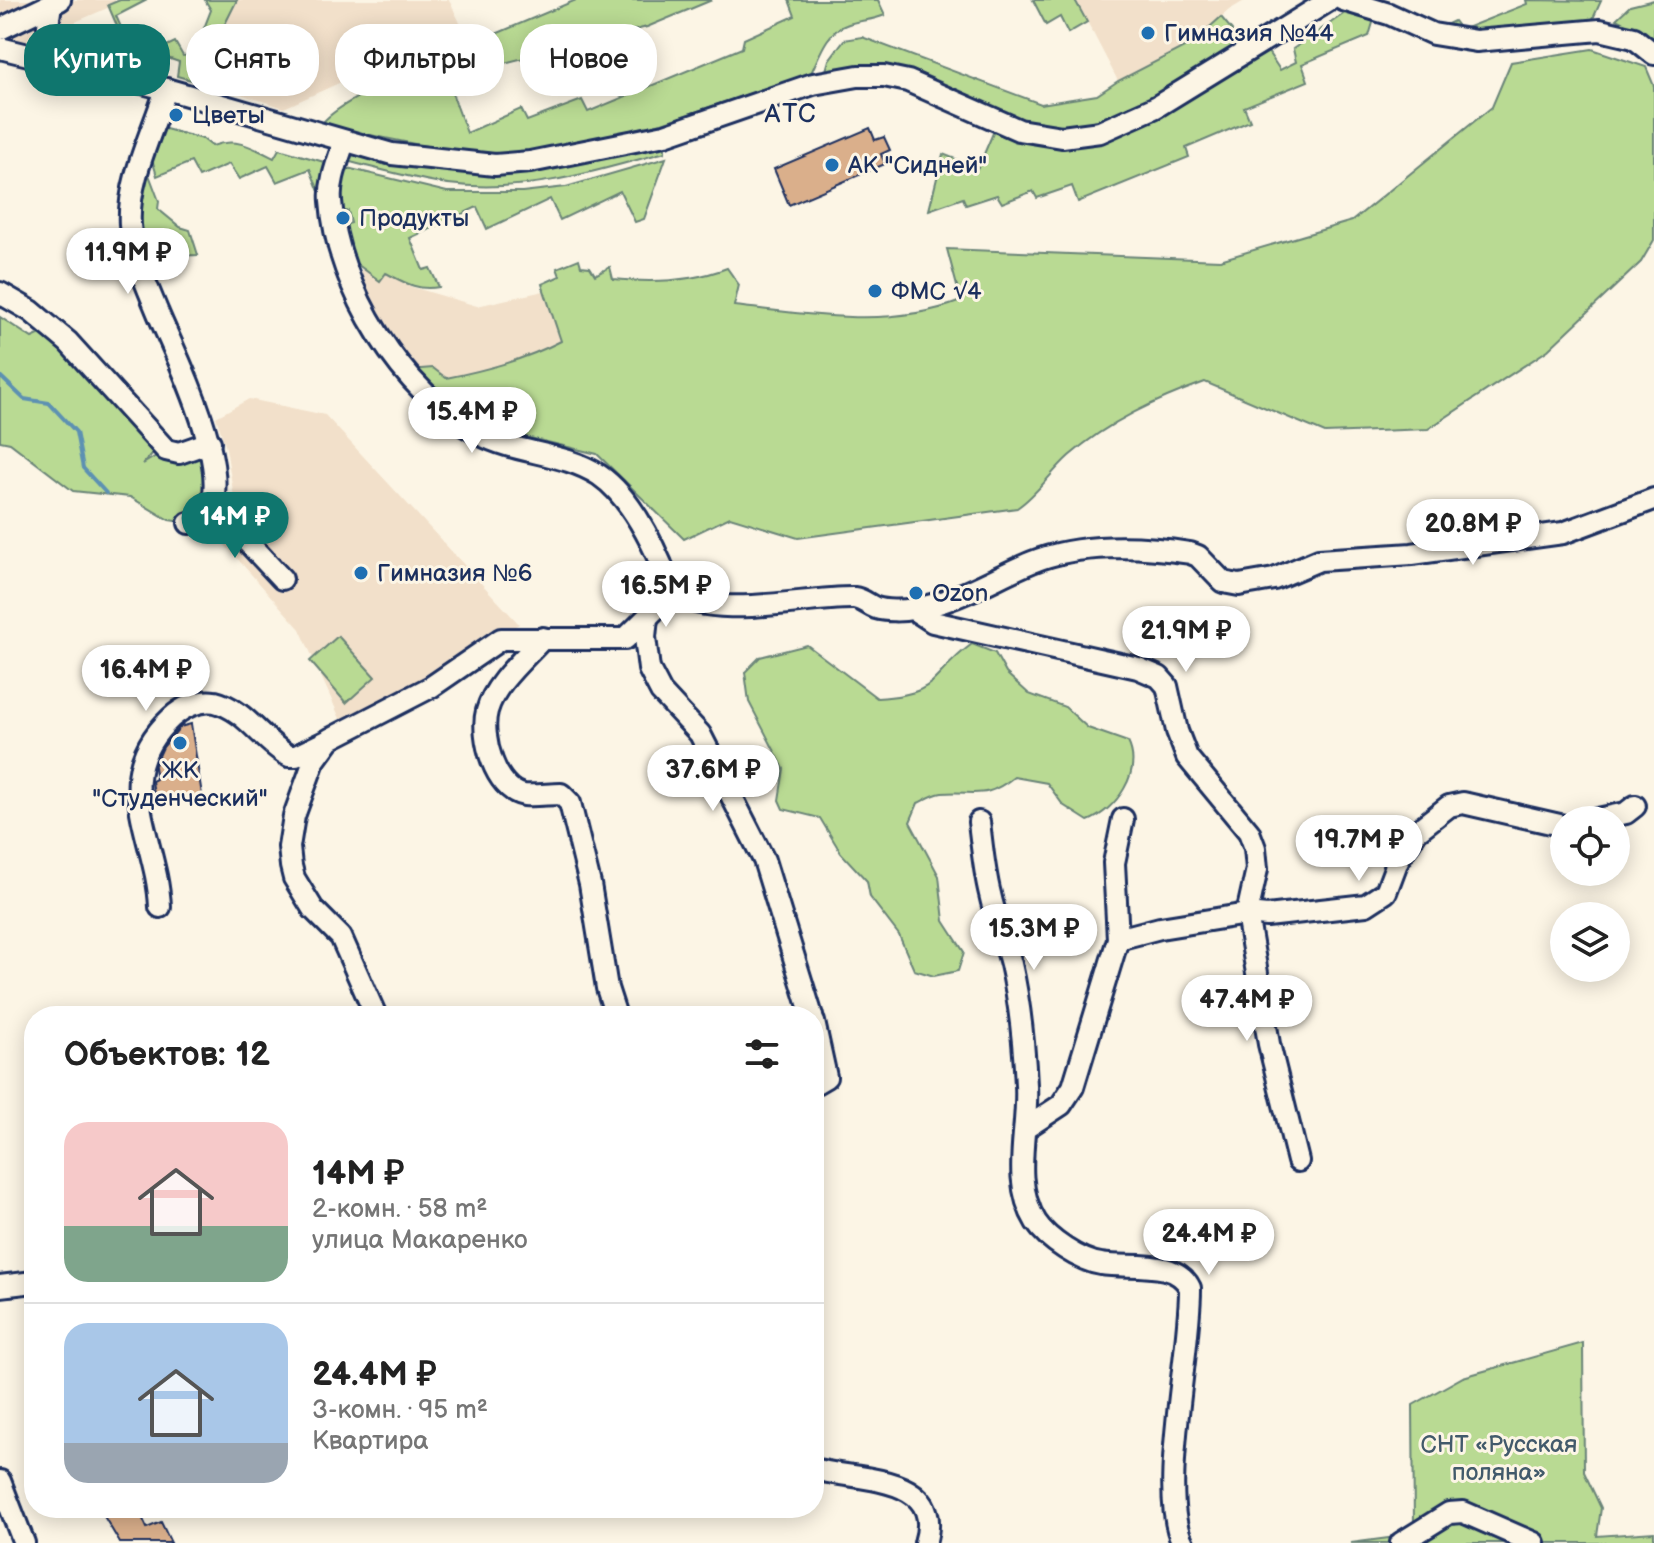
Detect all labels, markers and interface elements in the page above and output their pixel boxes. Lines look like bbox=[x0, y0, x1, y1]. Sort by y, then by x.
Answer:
place label: Гимназия №44 bbox=[1164, 19, 1334, 48]
chip: Купить bbox=[24, 24, 170, 96]
chip: Снять bbox=[186, 24, 319, 96]
chip: Фильтры bbox=[335, 24, 504, 96]
chip: Новое bbox=[520, 24, 657, 96]
marker: Гимназия №44 bbox=[1139, 24, 1157, 42]
district label: АТС bbox=[763, 99, 818, 130]
place label: Цветы bbox=[192, 101, 265, 130]
marker: Цветы bbox=[167, 106, 185, 124]
place label: АК "Сидней" bbox=[847, 151, 987, 180]
marker: АК "Сидней" bbox=[823, 156, 841, 174]
place label: Продукты bbox=[359, 204, 469, 233]
marker: Продукты bbox=[334, 209, 352, 227]
pin: 11.9M ₽ bbox=[54, 228, 202, 296]
text: 11.9M ₽ bbox=[84, 238, 172, 269]
place label: ФМС √4 bbox=[891, 277, 982, 306]
marker: ФМС √4 bbox=[866, 282, 884, 300]
pin: 15.4M ₽ bbox=[398, 387, 546, 455]
text: 15.4M ₽ bbox=[426, 397, 518, 428]
pin: 14M ₽ bbox=[179, 492, 291, 560]
pin: 20.8M ₽ bbox=[1399, 499, 1547, 567]
text: 14M ₽ bbox=[200, 502, 270, 533]
text: 20.8M ₽ bbox=[1424, 509, 1522, 540]
place label: Гимназия №6 bbox=[377, 559, 532, 588]
pin: 16.5M ₽ bbox=[592, 561, 740, 629]
marker: Гимназия №6 bbox=[352, 564, 370, 582]
text: 16.5M ₽ bbox=[620, 571, 712, 602]
place label: Ozon bbox=[932, 579, 988, 608]
marker: Ozon bbox=[907, 584, 925, 602]
pin: 21.9M ₽ bbox=[1112, 606, 1260, 674]
text: 21.9M ₽ bbox=[1140, 616, 1232, 647]
pin: 16.4M ₽ bbox=[72, 645, 220, 713]
text: 16.4M ₽ bbox=[100, 655, 192, 686]
marker: ЖК "Студенческий" bbox=[171, 734, 189, 752]
pin: 37.6M ₽ bbox=[639, 745, 787, 813]
text: 37.6M ₽ bbox=[665, 755, 761, 786]
place label: ЖК "Студенческий" bbox=[92, 756, 268, 813]
map controls bbox=[1550, 806, 1630, 982]
button: locate bbox=[1550, 806, 1630, 886]
pin: 19.7M ₽ bbox=[1285, 815, 1433, 883]
text: 19.7M ₽ bbox=[1314, 825, 1404, 856]
button: layers bbox=[1550, 902, 1630, 982]
pin: 15.3M ₽ bbox=[960, 904, 1108, 972]
text: 15.3M ₽ bbox=[988, 914, 1080, 945]
pin: 47.4M ₽ bbox=[1173, 975, 1321, 1043]
text: 47.4M ₽ bbox=[1199, 985, 1295, 1016]
icon: filters bbox=[740, 1032, 784, 1076]
text: Объектов: 12 bbox=[64, 1034, 270, 1075]
text: 14M ₽ bbox=[312, 1153, 405, 1194]
icon: home bbox=[128, 1154, 224, 1250]
text: 2-комн. · 58 m² bbox=[312, 1194, 488, 1225]
pin: 24.4M ₽ bbox=[1135, 1209, 1283, 1277]
text: 24.4M ₽ bbox=[1161, 1219, 1257, 1250]
text: улица Макаренко bbox=[312, 1225, 528, 1256]
text: 24.4M ₽ bbox=[312, 1354, 437, 1395]
icon: home bbox=[128, 1355, 224, 1451]
text: 3-комн. · 95 m² bbox=[312, 1395, 488, 1426]
text: Квартира bbox=[312, 1426, 429, 1457]
park label: СНТ «Русская поляна» bbox=[1421, 1430, 1577, 1487]

